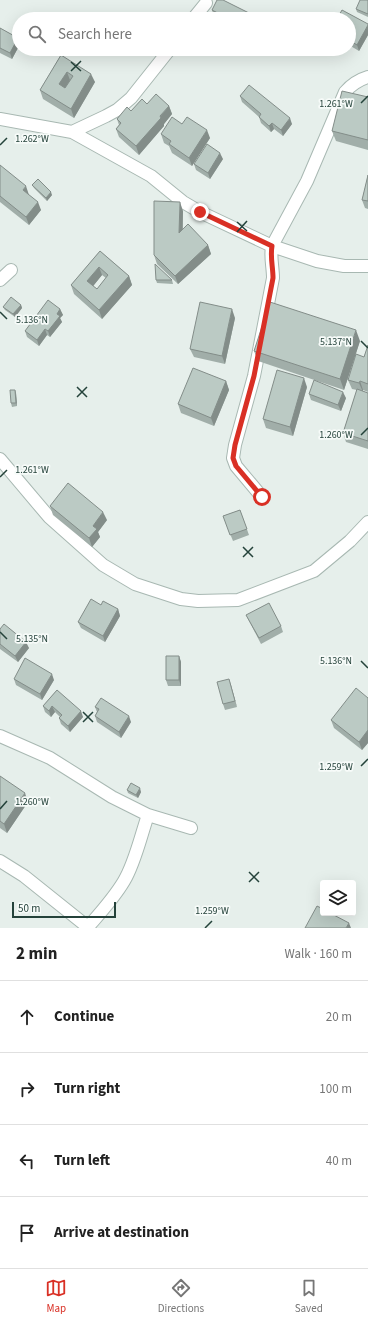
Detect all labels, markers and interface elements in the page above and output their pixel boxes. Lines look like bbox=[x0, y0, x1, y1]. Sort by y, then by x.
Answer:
search box bbox=[12, 12, 356, 56]
icon: search bbox=[26, 23, 48, 45]
text: Search here bbox=[58, 24, 132, 45]
text: 1.261°W bbox=[319, 97, 353, 111]
text: 1.262°W bbox=[15, 132, 49, 146]
route end bbox=[191, 203, 209, 221]
text: 5.136°N bbox=[16, 313, 48, 327]
text: 5.137°N bbox=[320, 335, 352, 349]
text: 1.260°W bbox=[319, 428, 353, 442]
text: 1.261°W bbox=[15, 463, 49, 477]
route start bbox=[253, 488, 271, 506]
text: 5.135°N bbox=[16, 632, 48, 646]
text: 5.136°N bbox=[320, 654, 352, 668]
text: 1.259°W bbox=[319, 760, 353, 774]
text: 1.260°W bbox=[15, 795, 49, 809]
map controls bbox=[320, 880, 356, 916]
button: layers bbox=[320, 880, 356, 916]
scale bar bbox=[12, 900, 116, 919]
text: 50 m bbox=[18, 901, 40, 916]
text: 1.259°W bbox=[195, 904, 229, 918]
text: 2 min bbox=[16, 942, 57, 966]
text: Walk · 160 m bbox=[284, 945, 352, 963]
icon: ahead bbox=[16, 1006, 38, 1028]
text: Continue bbox=[54, 1006, 114, 1027]
text: 20 m bbox=[326, 1008, 352, 1026]
icon: right bbox=[16, 1078, 38, 1100]
text: Turn right bbox=[54, 1078, 120, 1099]
text: 100 m bbox=[319, 1080, 352, 1098]
icon: left bbox=[16, 1150, 38, 1172]
text: Turn left bbox=[54, 1150, 110, 1171]
text: 40 m bbox=[326, 1152, 352, 1170]
icon: arrive bbox=[16, 1222, 38, 1244]
text: Arrive at destination bbox=[54, 1222, 189, 1243]
tab: Map bbox=[45, 1277, 67, 1316]
tab: Directions bbox=[158, 1277, 204, 1316]
tab: Saved bbox=[295, 1277, 323, 1316]

